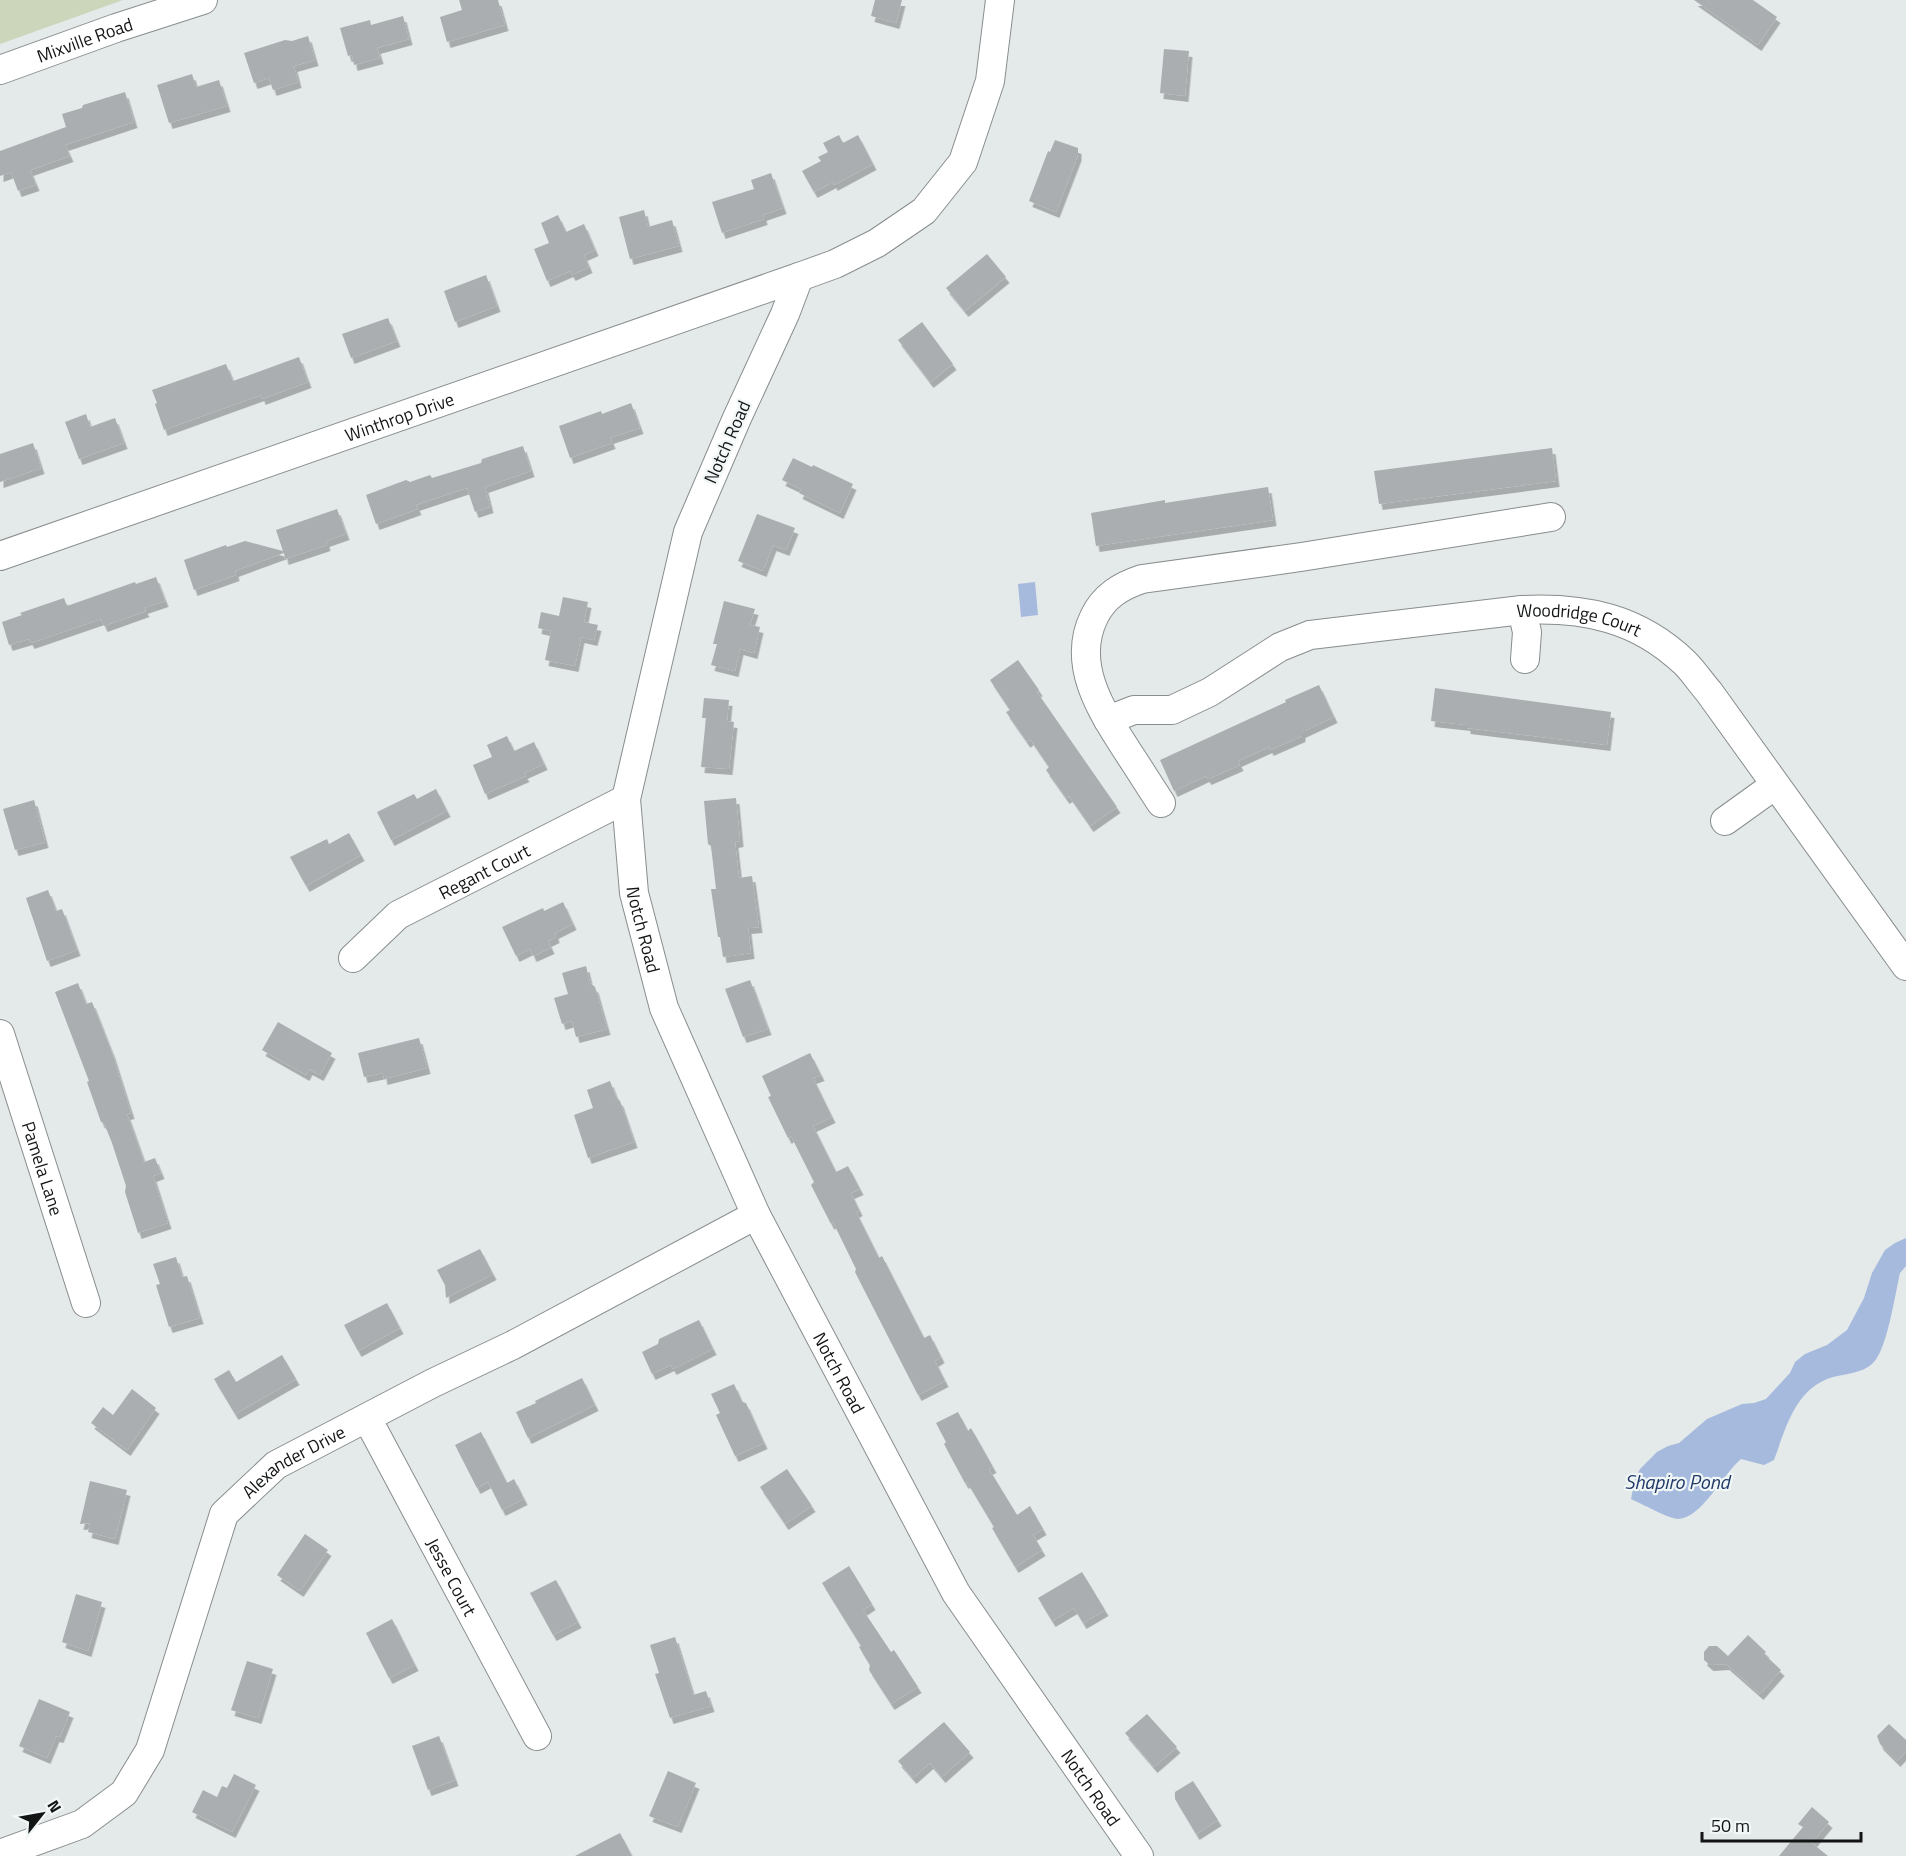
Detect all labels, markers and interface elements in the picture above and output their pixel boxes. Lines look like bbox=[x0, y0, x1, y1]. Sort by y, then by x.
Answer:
street label: Mixville Road bbox=[33, 10, 136, 69]
street label: Winthrop Drive bbox=[341, 385, 458, 448]
street label: Notch Road bbox=[697, 396, 757, 488]
street label: Woodridge Court bbox=[1516, 596, 1647, 643]
street label: Regant Court bbox=[434, 836, 535, 906]
street label: Notch Road bbox=[620, 885, 668, 976]
street label: Pamela Lane bbox=[15, 1118, 71, 1219]
street label: Notch Road bbox=[807, 1327, 872, 1418]
street label: Alexander Drive bbox=[235, 1418, 350, 1504]
water label: Shapiro Pond bbox=[1624, 1466, 1732, 1497]
street label: Jesse Court bbox=[420, 1533, 484, 1621]
street label: Notch Road bbox=[1055, 1743, 1127, 1831]
north arrow bbox=[12, 1784, 72, 1844]
text: N bbox=[42, 1795, 68, 1817]
scale bar bbox=[1702, 1805, 1861, 1843]
text: 50 m bbox=[1711, 1812, 1750, 1839]

